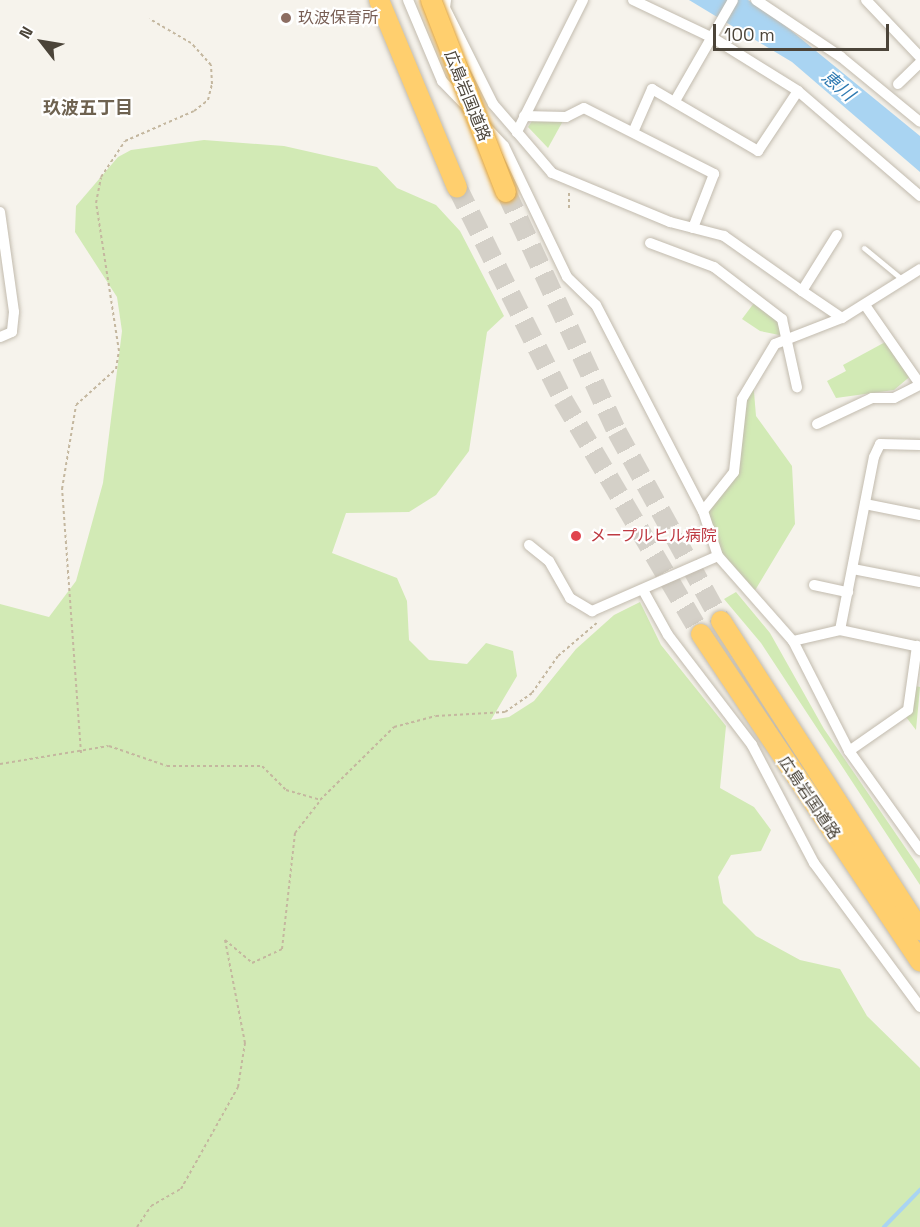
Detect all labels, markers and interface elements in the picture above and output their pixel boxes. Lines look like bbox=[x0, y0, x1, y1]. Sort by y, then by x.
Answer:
place label: 玖波保育所 bbox=[298, 8, 378, 28]
marker: 玖波保育所 bbox=[279, 11, 293, 25]
north arrow bbox=[12, 12, 72, 72]
scale bar bbox=[716, 12, 892, 50]
text: N bbox=[14, 22, 38, 42]
text: 100 m bbox=[724, 23, 775, 46]
street label: 広島岩国道路 bbox=[440, 48, 494, 144]
water label: 恵川 bbox=[817, 66, 859, 106]
district label: 玖波五丁目 bbox=[43, 97, 133, 119]
place label: メープルヒル病院 bbox=[590, 526, 718, 546]
marker: メープルヒル病院 bbox=[567, 527, 585, 545]
street label: 広島岩国道路 bbox=[774, 753, 844, 843]

